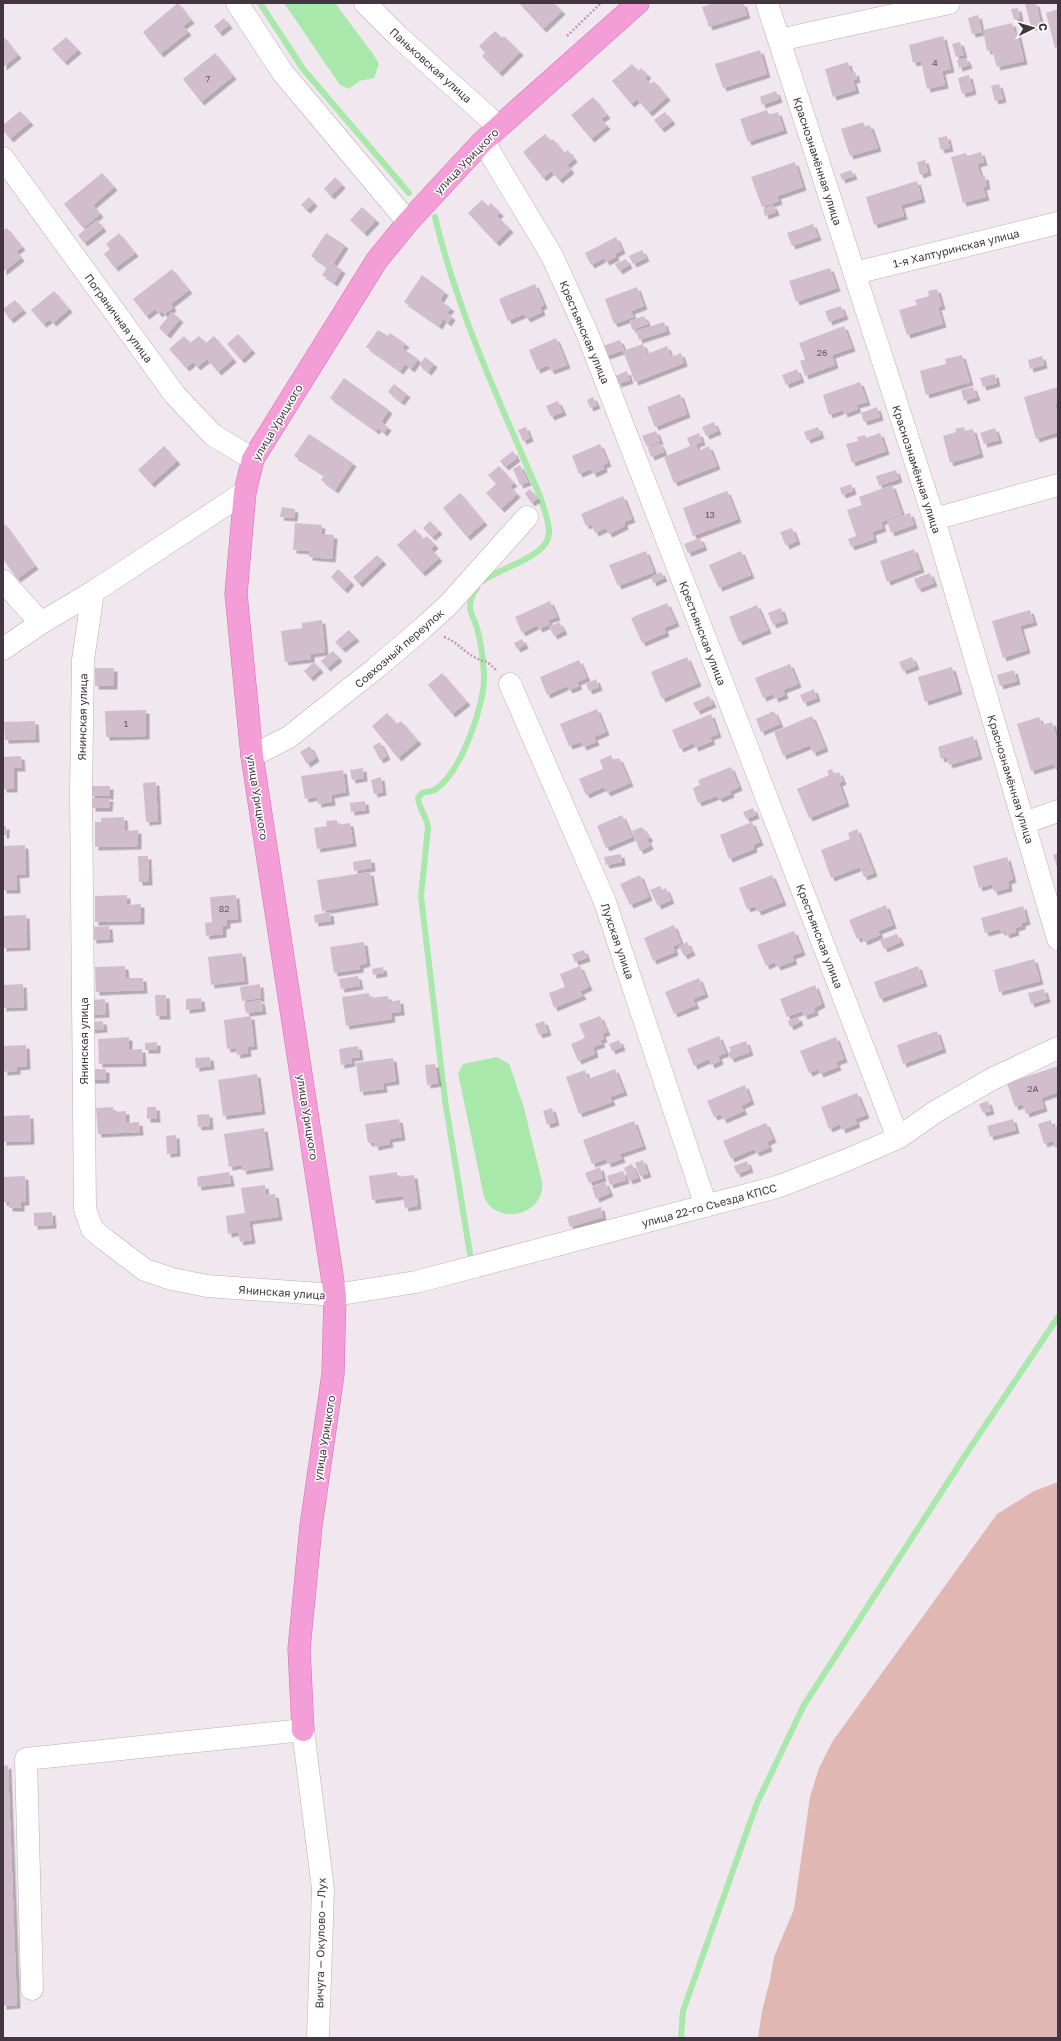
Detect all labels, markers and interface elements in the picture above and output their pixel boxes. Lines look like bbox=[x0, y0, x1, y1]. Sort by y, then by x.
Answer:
north arrow bbox=[1013, 8, 1053, 48]
text: С bbox=[1037, 23, 1050, 32]
street label: Паньковская улица bbox=[387, 25, 475, 105]
house number: 4 bbox=[932, 57, 938, 68]
house number: 7 bbox=[206, 73, 211, 84]
street label: Краснознамённая улица bbox=[791, 95, 845, 227]
street label: улица Урицкого bbox=[431, 125, 501, 197]
street label: 1-я Халтуринская улица bbox=[891, 226, 1021, 270]
street label: Пограничная улица bbox=[82, 271, 156, 365]
street label: Крестьянская улица bbox=[557, 279, 613, 385]
house number: 26 bbox=[817, 347, 827, 358]
street label: улица Урицкого bbox=[249, 381, 305, 462]
street label: Краснознамённая улица bbox=[890, 403, 944, 535]
house number: 13 bbox=[705, 509, 715, 520]
street label: Крестьянская улица bbox=[677, 579, 729, 687]
street label: Совхозный переулок bbox=[352, 605, 447, 690]
street label: Янинская улица bbox=[75, 673, 89, 761]
street label: Краснознамённая улица bbox=[985, 713, 1037, 845]
house number: 1 bbox=[124, 718, 129, 729]
street label: улица Урицкого bbox=[245, 753, 271, 841]
street label: Крестьянская улица bbox=[794, 882, 846, 990]
street label: Лухская улица bbox=[599, 901, 637, 981]
house number: 82 bbox=[219, 903, 229, 914]
street label: Янинская улица bbox=[77, 997, 90, 1085]
street label: улица Урицкого bbox=[295, 1073, 321, 1161]
house number: 2А bbox=[1027, 1083, 1039, 1094]
street label: улица 22-го Съезда КПСС bbox=[640, 1181, 778, 1229]
street label: Янинская улица bbox=[238, 1282, 326, 1302]
street label: улица Урицкого bbox=[311, 1394, 337, 1482]
street label: Вичуга — Окулово — Лух bbox=[312, 1877, 328, 2009]

